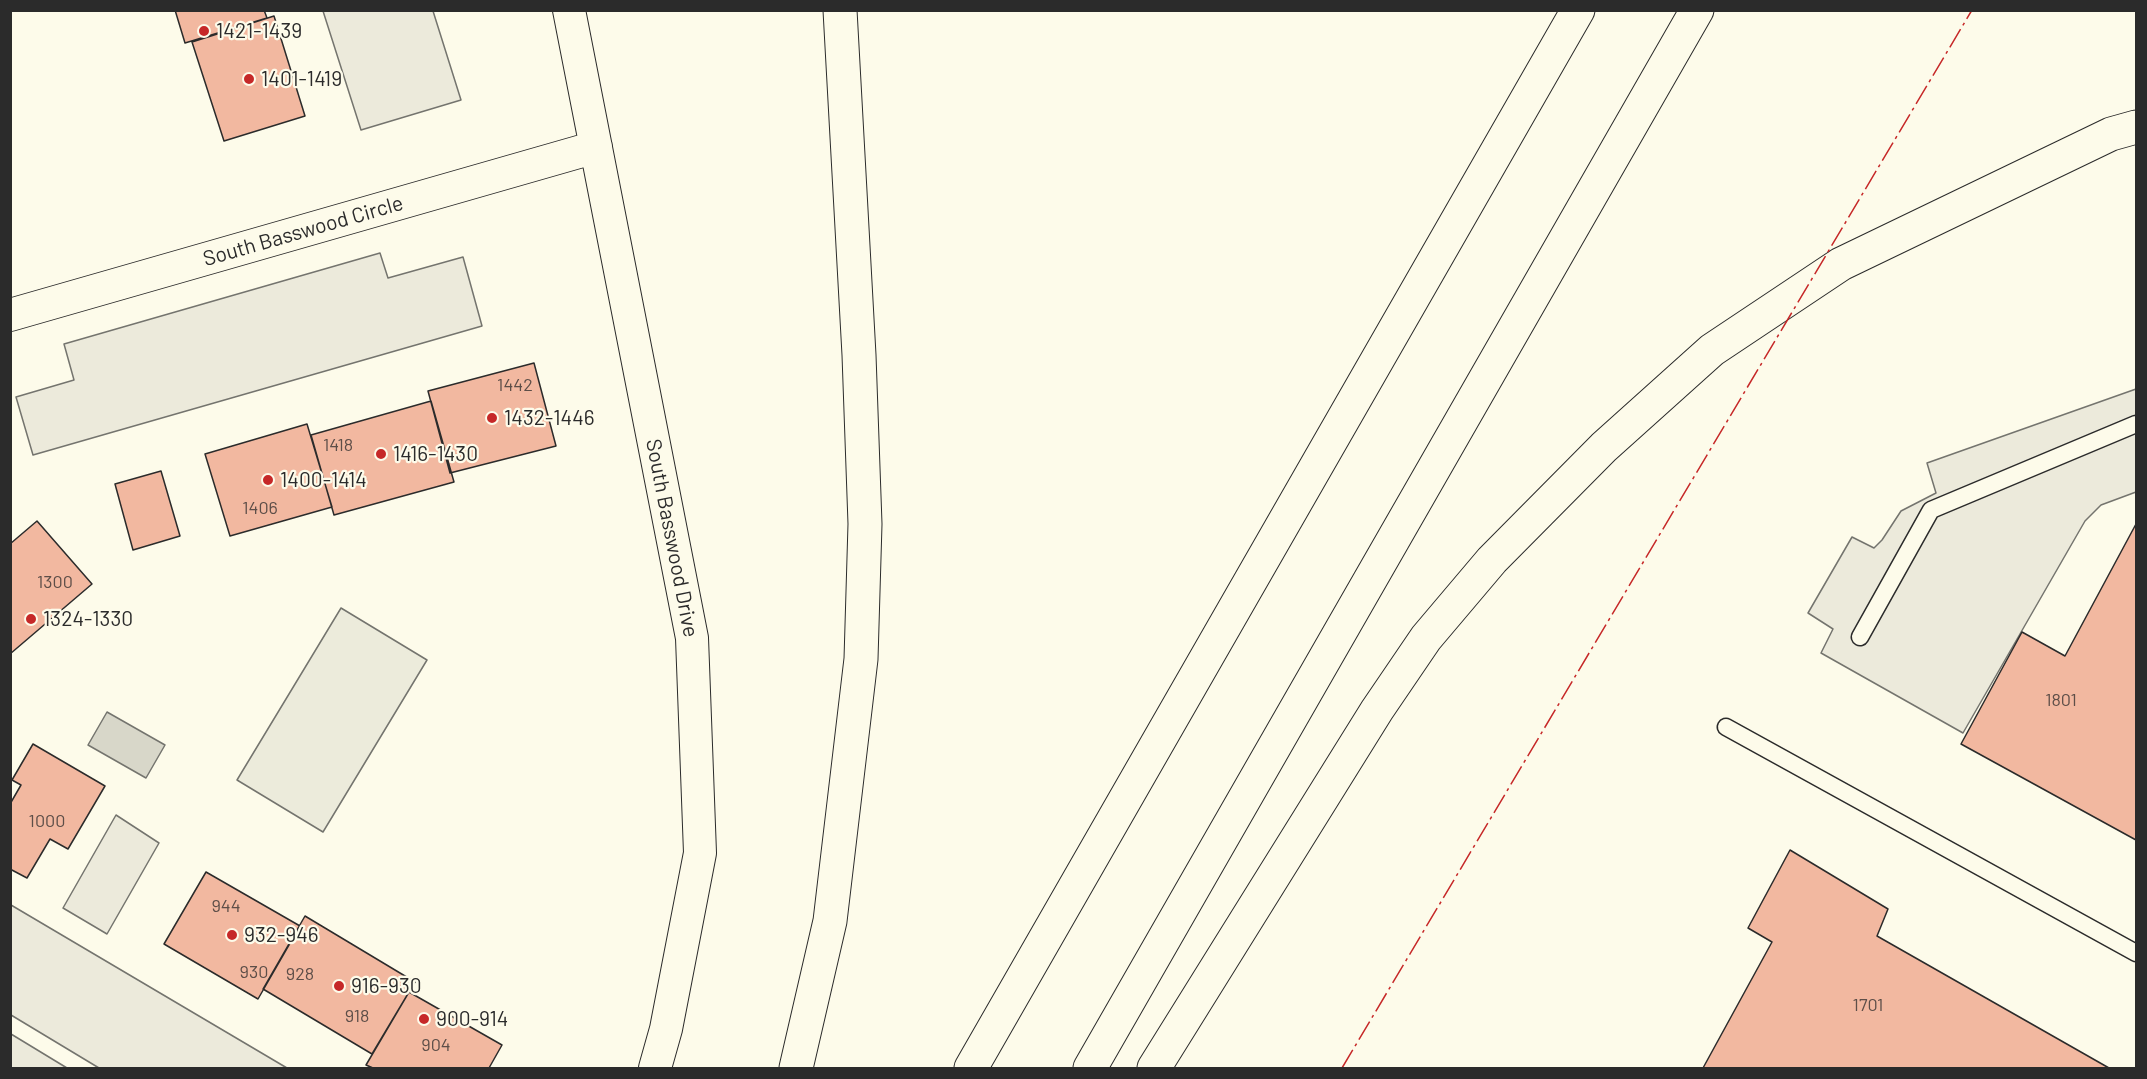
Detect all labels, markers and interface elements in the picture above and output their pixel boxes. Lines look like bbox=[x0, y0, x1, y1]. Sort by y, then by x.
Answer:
place label: 1421-1439 bbox=[216, 18, 302, 44]
marker: 1421-1439 bbox=[197, 24, 211, 38]
place label: 1401-1419 bbox=[261, 66, 342, 92]
marker: 1401-1419 bbox=[242, 72, 256, 86]
street label: South Basswood Circle bbox=[200, 190, 406, 272]
house number: 1442 bbox=[497, 374, 533, 396]
place label: 1432-1446 bbox=[504, 405, 595, 431]
marker: 1432-1446 bbox=[485, 411, 499, 425]
house number: 1418 bbox=[323, 434, 353, 456]
street label: South Basswood Drive bbox=[640, 437, 704, 639]
place label: 1416-1430 bbox=[393, 441, 478, 467]
marker: 1416-1430 bbox=[374, 447, 388, 461]
place label: 1400-1414 bbox=[280, 467, 367, 493]
marker: 1400-1414 bbox=[261, 473, 275, 487]
house number: 1406 bbox=[242, 497, 278, 519]
house number: 1300 bbox=[37, 571, 73, 593]
place label: 1324-1330 bbox=[43, 606, 133, 632]
marker: 1324-1330 bbox=[24, 612, 38, 626]
house number: 1801 bbox=[2045, 689, 2077, 711]
house number: 1000 bbox=[29, 810, 65, 832]
house number: 944 bbox=[211, 895, 241, 917]
place label: 932-946 bbox=[244, 922, 319, 948]
marker: 932-946 bbox=[225, 928, 239, 942]
house number: 930 bbox=[240, 961, 268, 983]
house number: 928 bbox=[286, 963, 314, 985]
place label: 916-930 bbox=[351, 973, 422, 999]
marker: 916-930 bbox=[332, 979, 346, 993]
house number: 1701 bbox=[1853, 994, 1883, 1016]
house number: 918 bbox=[345, 1005, 369, 1027]
place label: 900-914 bbox=[436, 1006, 508, 1032]
marker: 900-914 bbox=[417, 1012, 431, 1026]
house number: 904 bbox=[421, 1034, 451, 1056]

